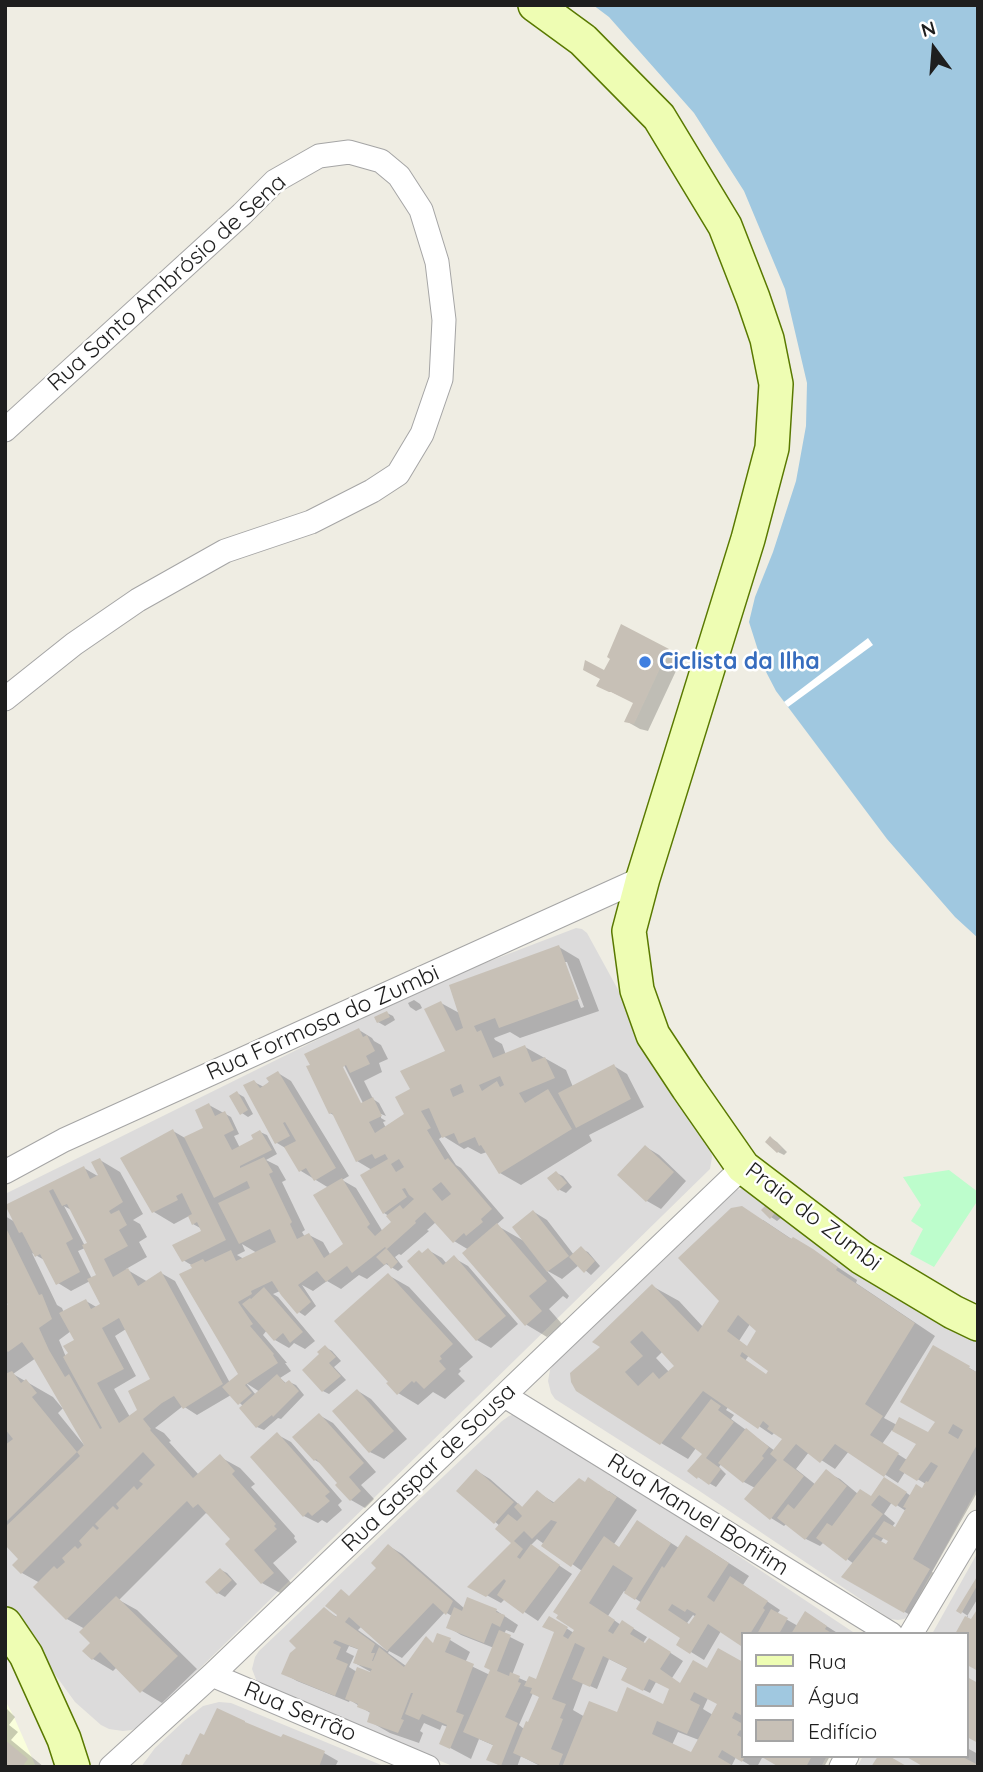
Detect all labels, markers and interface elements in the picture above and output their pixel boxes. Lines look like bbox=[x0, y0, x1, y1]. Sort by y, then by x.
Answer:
north arrow bbox=[899, 14, 969, 84]
text: N bbox=[918, 15, 938, 42]
street label: Rua Santo Ambrósio de Sena bbox=[42, 169, 292, 397]
place label: Ciclista da Ilha bbox=[659, 648, 820, 676]
marker: Ciclista da Ilha bbox=[637, 654, 653, 670]
street label: Rua Formosa do Zumbi bbox=[202, 959, 444, 1087]
street label: Praia do Zumbi bbox=[740, 1157, 886, 1277]
street label: Rua Gaspar de Sousa bbox=[336, 1378, 522, 1558]
street label: Rua Manuel Bonfim bbox=[602, 1448, 794, 1582]
legend bbox=[741, 1632, 969, 1758]
text: Rua bbox=[808, 1648, 847, 1674]
street label: Rua Serrão bbox=[240, 1676, 360, 1748]
text: Água bbox=[808, 1683, 859, 1709]
text: Edifício bbox=[808, 1718, 877, 1744]

